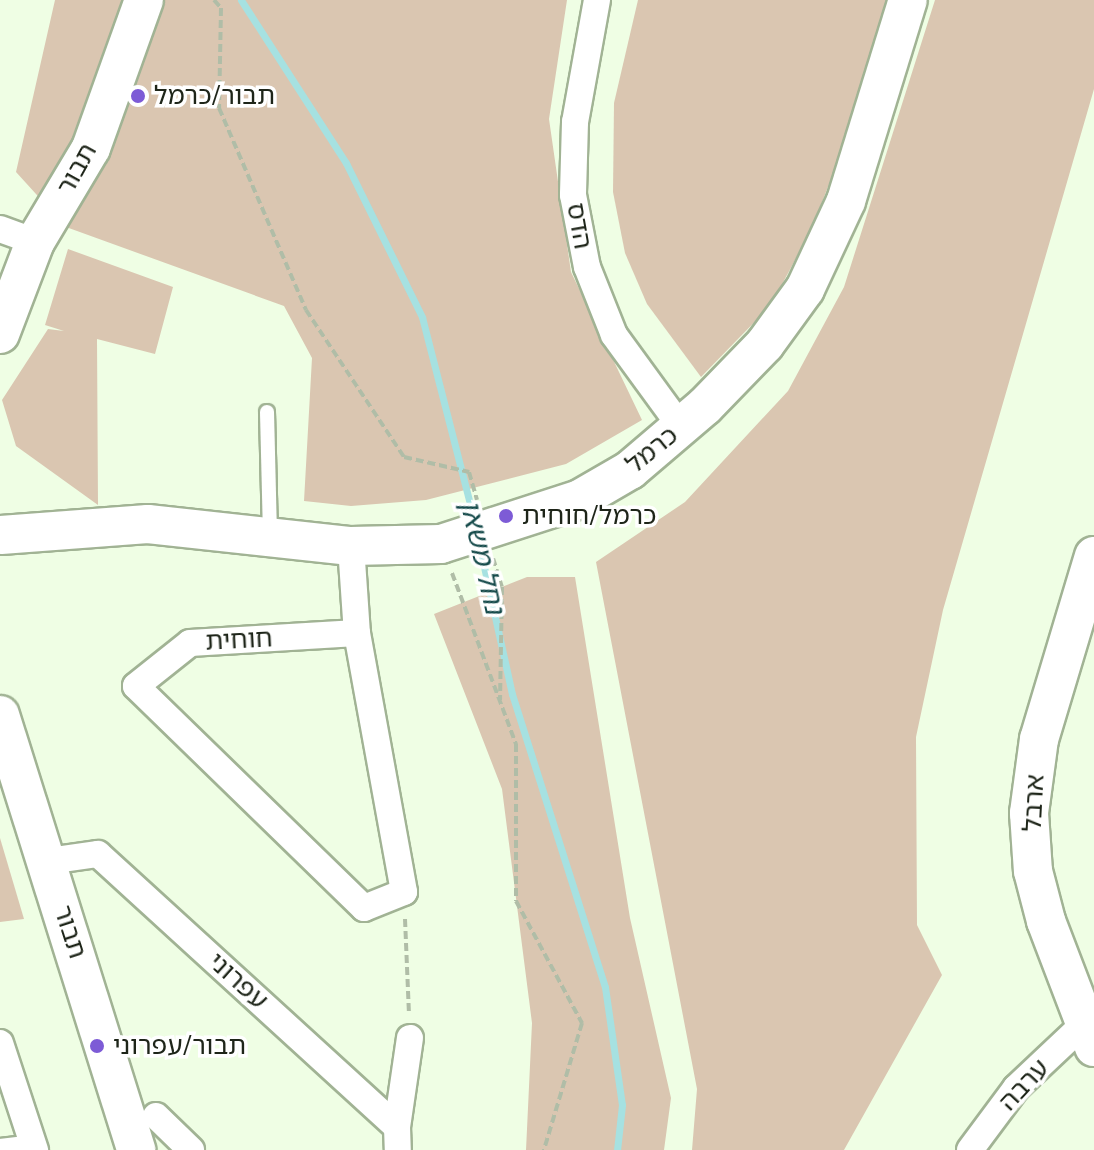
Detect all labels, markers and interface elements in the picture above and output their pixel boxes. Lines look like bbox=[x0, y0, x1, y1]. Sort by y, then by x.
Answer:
place label: תבור/כרמל bbox=[154, 80, 275, 112]
marker: תבור/כרמל bbox=[129, 87, 147, 105]
street label: תבור bbox=[50, 138, 104, 200]
street label: הדס bbox=[560, 201, 598, 251]
street label: כרמל bbox=[620, 420, 684, 480]
water label: נחל משאן bbox=[453, 497, 511, 617]
place label: כרמל/חוחית bbox=[522, 500, 656, 532]
marker: כרמל/חוחית bbox=[497, 507, 515, 525]
street label: חוחית bbox=[205, 623, 273, 657]
street label: ארבל bbox=[1017, 774, 1051, 832]
street label: תבור bbox=[47, 902, 93, 962]
street label: עפרוני bbox=[202, 946, 274, 1016]
place label: תבור/עפרוני bbox=[113, 1030, 246, 1062]
marker: תבור/עפרוני bbox=[88, 1037, 106, 1055]
street label: ערבה bbox=[992, 1053, 1056, 1117]

